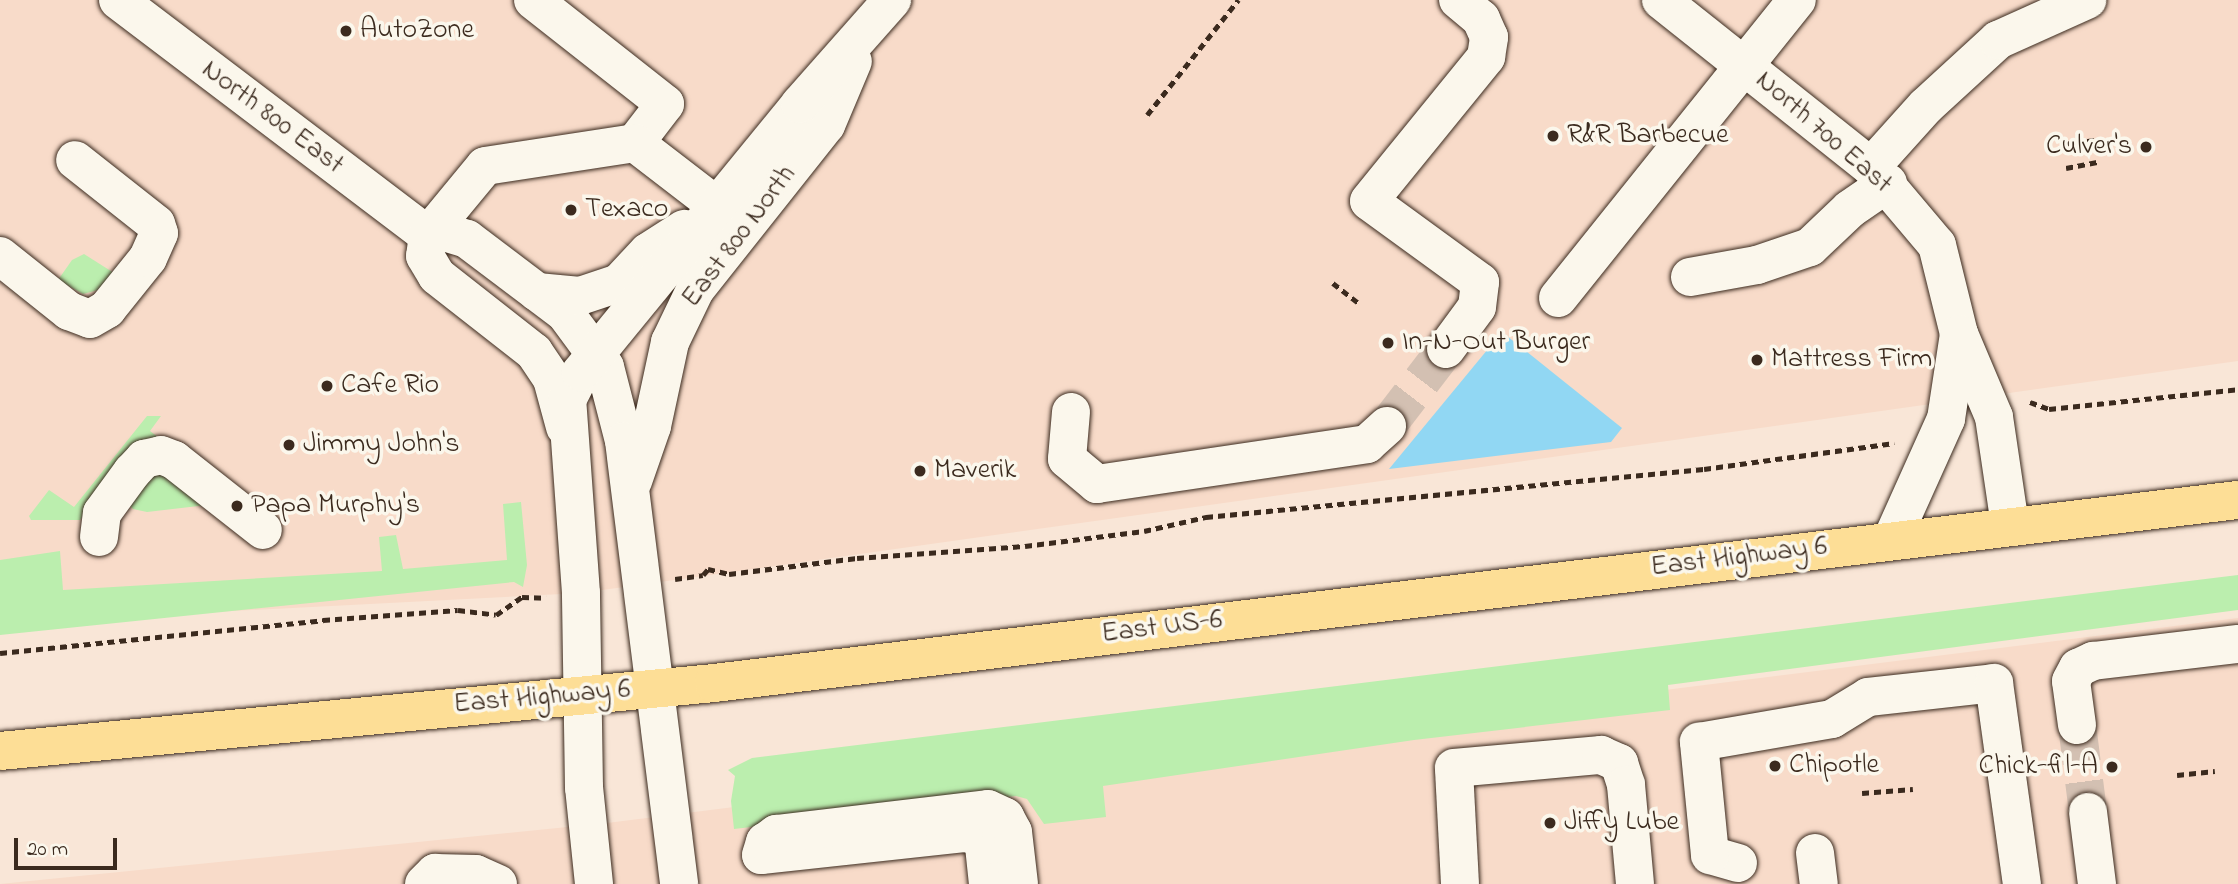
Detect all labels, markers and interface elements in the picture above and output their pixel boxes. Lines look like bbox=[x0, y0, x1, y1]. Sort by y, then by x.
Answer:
place label: AutoZone bbox=[360, 14, 474, 48]
marker: AutoZone bbox=[338, 23, 354, 39]
street label: North 800 East bbox=[194, 54, 350, 182]
street label: North 700 East bbox=[1748, 64, 1898, 202]
place label: R&R Barbecue bbox=[1567, 119, 1729, 153]
marker: R&R Barbecue bbox=[1545, 128, 1561, 144]
place label: Culver's bbox=[2046, 130, 2132, 164]
marker: Culver's bbox=[2138, 139, 2154, 155]
street label: East 800 North bbox=[676, 159, 804, 315]
place label: Texaco bbox=[585, 193, 668, 227]
marker: Texaco bbox=[563, 202, 579, 218]
place label: In-N-Out Burger bbox=[1402, 326, 1590, 360]
marker: In-N-Out Burger bbox=[1380, 335, 1396, 351]
place label: Mattress Firm bbox=[1771, 343, 1932, 377]
marker: Mattress Firm bbox=[1749, 352, 1765, 368]
place label: Cafe Rio bbox=[341, 369, 439, 403]
marker: Cafe Rio bbox=[319, 378, 335, 394]
place label: Jimmy John's bbox=[303, 428, 459, 462]
marker: Jimmy John's bbox=[281, 437, 297, 453]
place label: Maverik bbox=[934, 454, 1016, 488]
marker: Maverik bbox=[912, 463, 928, 479]
place label: Papa Murphy's bbox=[251, 489, 420, 523]
marker: Papa Murphy's bbox=[229, 498, 245, 514]
street label: East Highway 6 bbox=[1649, 531, 1829, 585]
street label: East US-6 bbox=[1100, 604, 1224, 652]
street label: East Highway 6 bbox=[452, 674, 632, 722]
place label: Chipotle bbox=[1789, 749, 1879, 783]
place label: Chick-fil-A bbox=[1979, 750, 2098, 784]
marker: Chipotle bbox=[1767, 758, 1783, 774]
marker: Chick-fil-A bbox=[2104, 759, 2120, 775]
place label: Jiffy Lube bbox=[1564, 806, 1679, 840]
marker: Jiffy Lube bbox=[1542, 815, 1558, 831]
scale bar bbox=[18, 824, 121, 868]
text: 20 m bbox=[27, 835, 68, 865]

